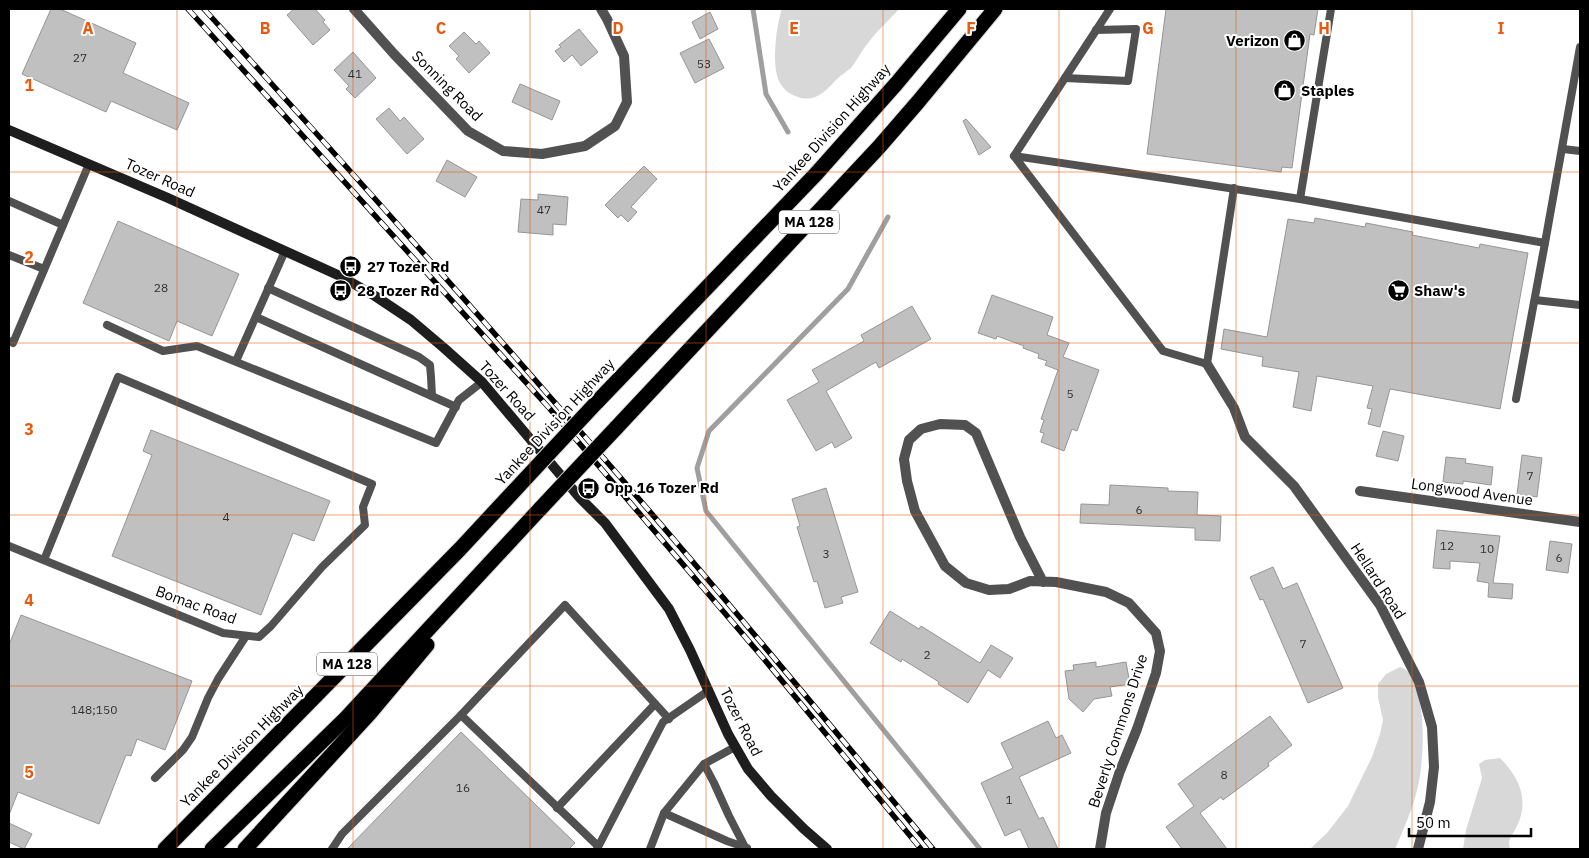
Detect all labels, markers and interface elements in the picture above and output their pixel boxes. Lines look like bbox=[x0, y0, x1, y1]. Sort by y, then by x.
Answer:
text: A bbox=[83, 18, 94, 38]
text: B bbox=[260, 18, 271, 38]
text: C bbox=[436, 18, 446, 38]
text: D bbox=[612, 18, 624, 38]
text: E bbox=[789, 18, 799, 38]
text: F bbox=[966, 18, 976, 38]
text: G bbox=[1142, 18, 1154, 38]
text: H bbox=[1318, 18, 1330, 38]
text: I bbox=[1498, 18, 1505, 38]
shop icon: Verizon bbox=[1283, 29, 1307, 53]
place label: Verizon bbox=[1226, 31, 1279, 50]
street label: Sonning Road bbox=[408, 46, 487, 125]
house number: 27 bbox=[73, 50, 87, 65]
house number: 53 bbox=[697, 56, 711, 71]
street label: Yankee Division Highway bbox=[769, 59, 895, 196]
house number: 41 bbox=[348, 66, 362, 81]
text: 1 bbox=[24, 75, 34, 95]
shop icon: Staples bbox=[1273, 79, 1297, 103]
place label: Staples bbox=[1301, 81, 1355, 100]
street label: Tozer Road bbox=[122, 154, 198, 201]
house number: 47 bbox=[537, 202, 551, 217]
road number: MA 128 bbox=[779, 210, 839, 233]
text: 2 bbox=[24, 247, 34, 267]
bus stop icon: 27 Tozer Rd bbox=[339, 255, 363, 279]
place label: 27 Tozer Rd bbox=[367, 257, 449, 276]
bus stop icon: 28 Tozer Rd bbox=[329, 279, 353, 303]
supermarket icon: Shaw's bbox=[1386, 279, 1410, 303]
house number: 28 bbox=[154, 280, 168, 295]
place label: 28 Tozer Rd bbox=[357, 281, 439, 300]
place label: Shaw's bbox=[1414, 281, 1466, 300]
street label: Yankee Division Highway bbox=[491, 354, 619, 489]
street label: Tozer Road bbox=[475, 357, 539, 425]
house number: 5 bbox=[1066, 386, 1074, 401]
text: 3 bbox=[24, 419, 34, 439]
house number: 7 bbox=[1526, 468, 1534, 483]
street label: Longwood Avenue bbox=[1410, 474, 1534, 509]
bus stop icon: Opp 16 Tozer Rd bbox=[576, 476, 600, 500]
place label: Opp 16 Tozer Rd bbox=[604, 478, 719, 497]
house number: 6 bbox=[1135, 502, 1143, 517]
house number: 4 bbox=[222, 509, 230, 524]
house number: 12 bbox=[1440, 538, 1454, 553]
street label: Hellard Road bbox=[1347, 539, 1410, 622]
house number: 10 bbox=[1480, 541, 1494, 556]
house number: 3 bbox=[822, 546, 830, 561]
house number: 6 bbox=[1555, 550, 1563, 565]
street label: Bomac Road bbox=[153, 581, 239, 628]
text: 4 bbox=[24, 590, 34, 610]
house number: 7 bbox=[1299, 636, 1307, 651]
house number: 2 bbox=[923, 647, 931, 662]
road number: MA 128 bbox=[317, 652, 377, 676]
street label: Beverly Commons Drive bbox=[1084, 652, 1151, 810]
street label: Yankee Division Highway bbox=[176, 680, 308, 811]
street label: Tozer Road bbox=[716, 684, 767, 759]
house number: 148;150 bbox=[71, 702, 117, 717]
text: 5 bbox=[24, 762, 34, 782]
house number: 8 bbox=[1220, 767, 1228, 782]
house number: 16 bbox=[456, 780, 470, 795]
house number: 1 bbox=[1005, 792, 1013, 807]
scale bar bbox=[1409, 806, 1532, 838]
text: 50 m bbox=[1416, 813, 1451, 832]

